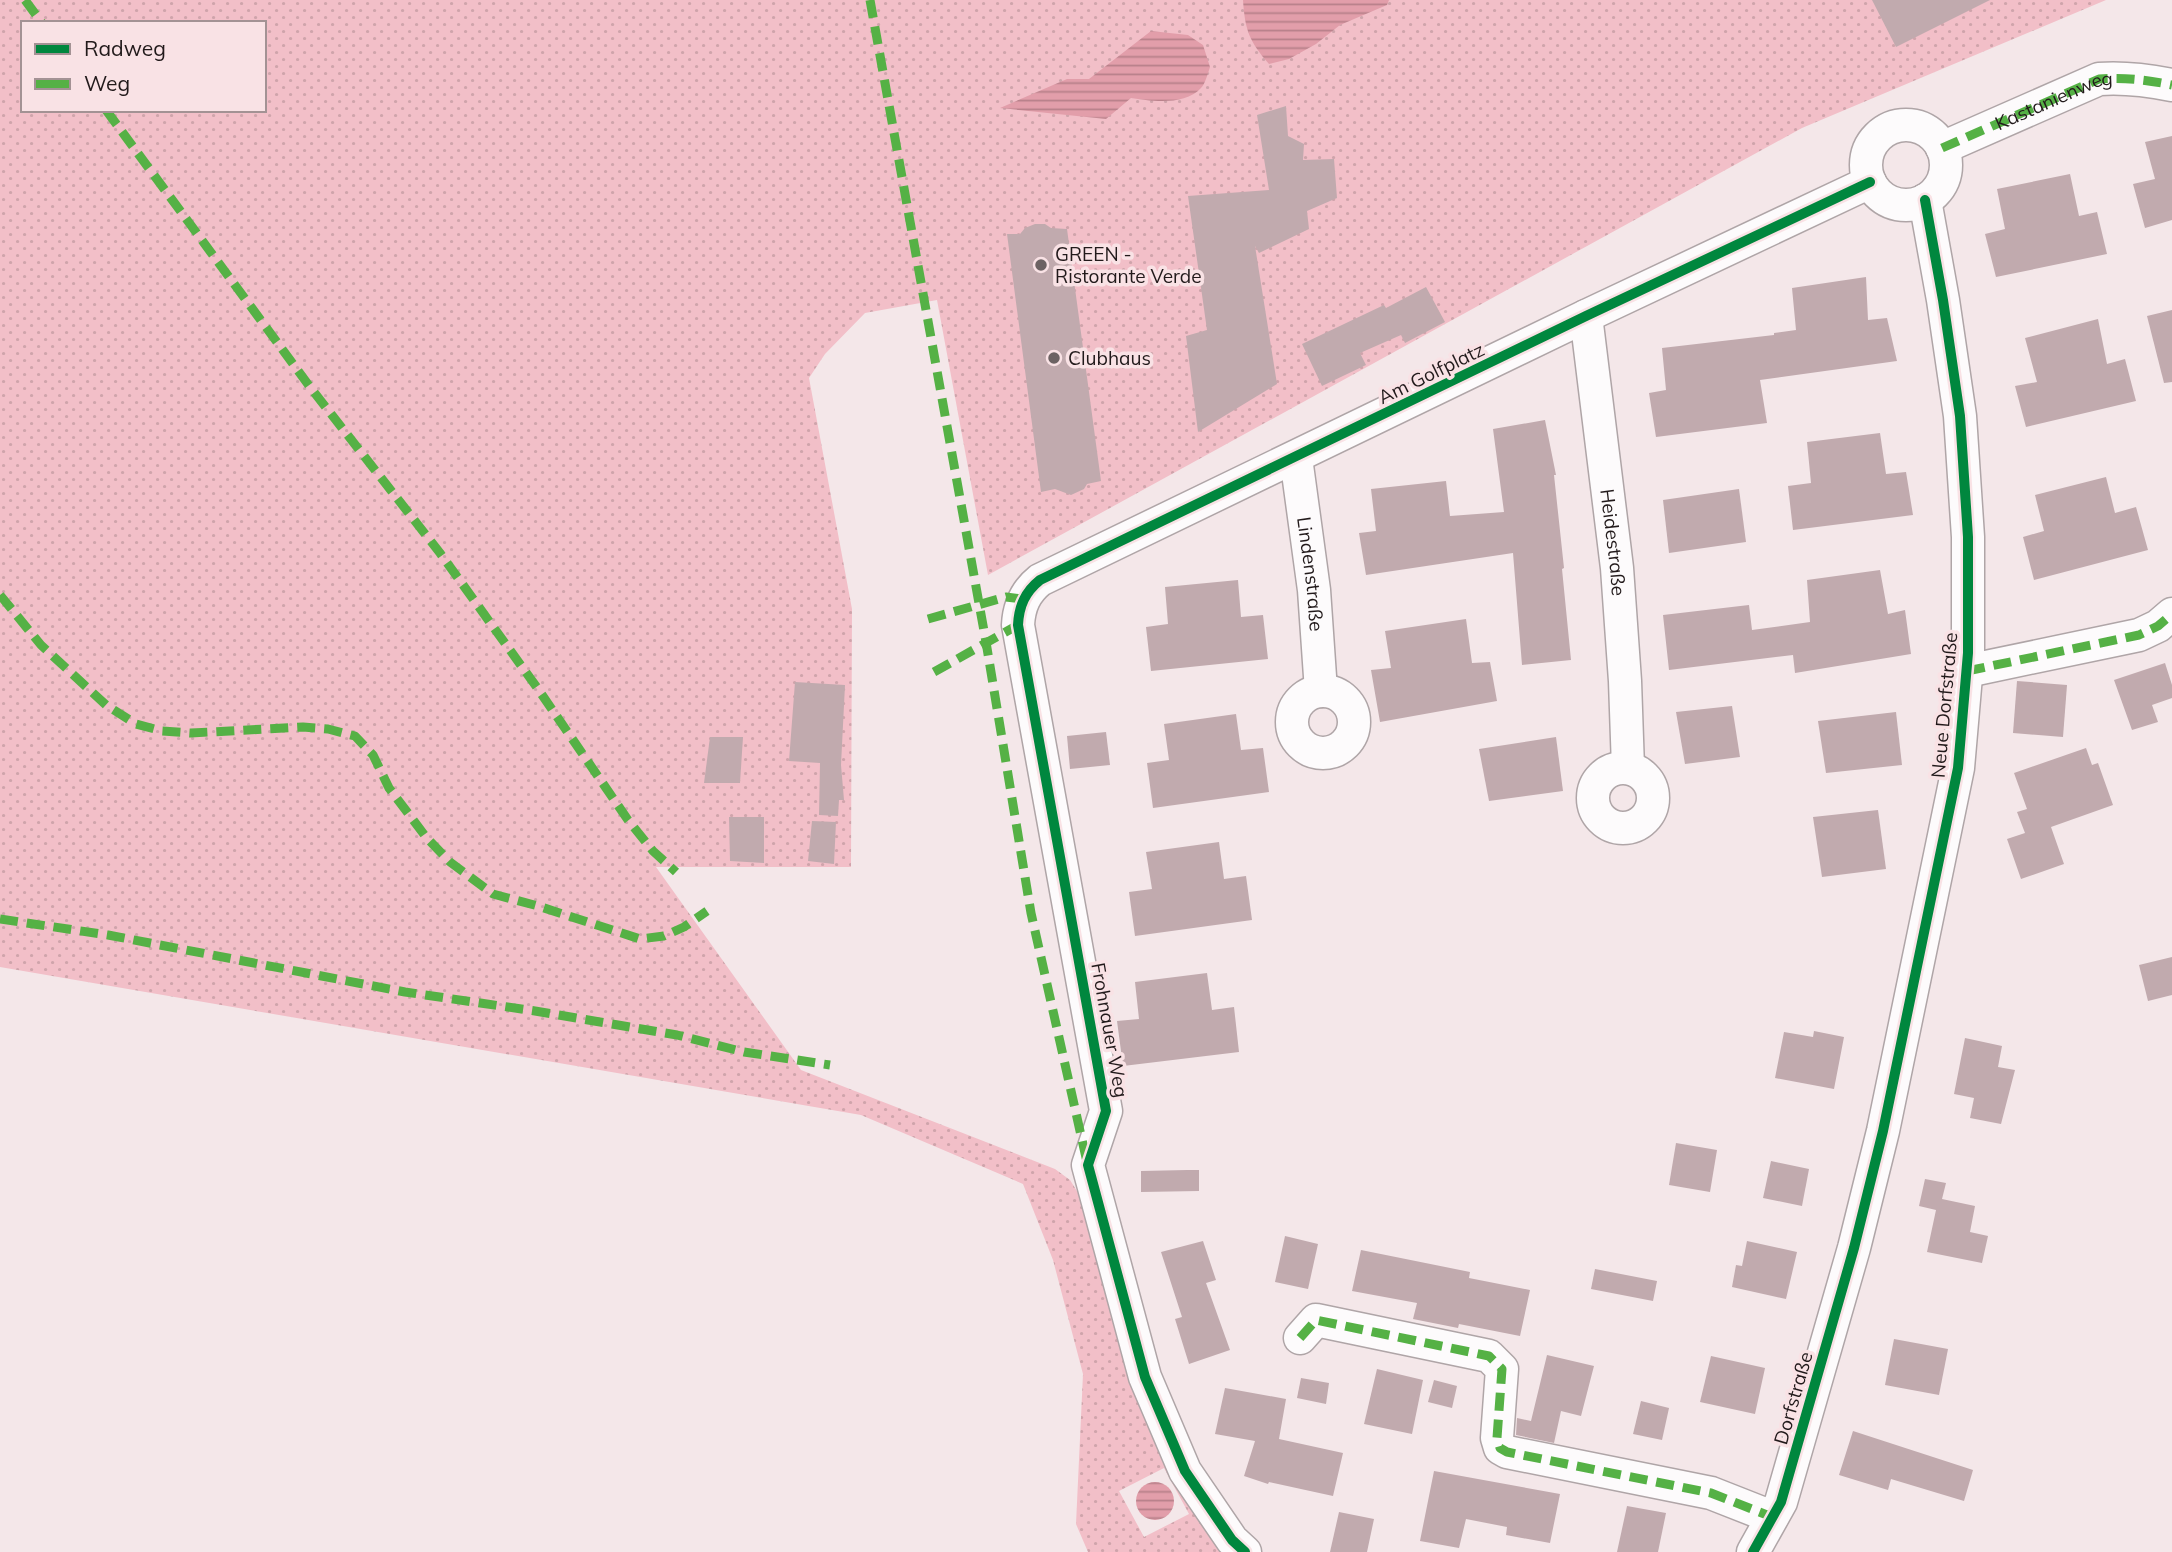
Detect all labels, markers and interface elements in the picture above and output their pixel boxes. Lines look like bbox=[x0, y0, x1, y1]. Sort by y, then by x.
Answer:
legend bbox=[21, 21, 266, 112]
text: Radweg bbox=[84, 35, 166, 61]
street label: Kastanienweg bbox=[1991, 66, 2113, 135]
text: Weg bbox=[84, 70, 130, 96]
place label: GREEN - Ristorante Verde bbox=[1055, 242, 1202, 288]
marker: GREEN - Ristorante Verde bbox=[1033, 257, 1049, 273]
street label: Am Golfplatz bbox=[1374, 337, 1488, 409]
place label: Clubhaus bbox=[1068, 346, 1151, 370]
marker: Clubhaus bbox=[1046, 350, 1062, 366]
street label: Heidestraße bbox=[1595, 487, 1631, 597]
street label: Lindenstraße bbox=[1292, 515, 1329, 632]
street label: Neue Dorfstraße bbox=[1926, 631, 1962, 779]
street label: Frohnauer Weg bbox=[1086, 961, 1134, 1099]
street label: Dorfstraße bbox=[1768, 1349, 1818, 1447]

